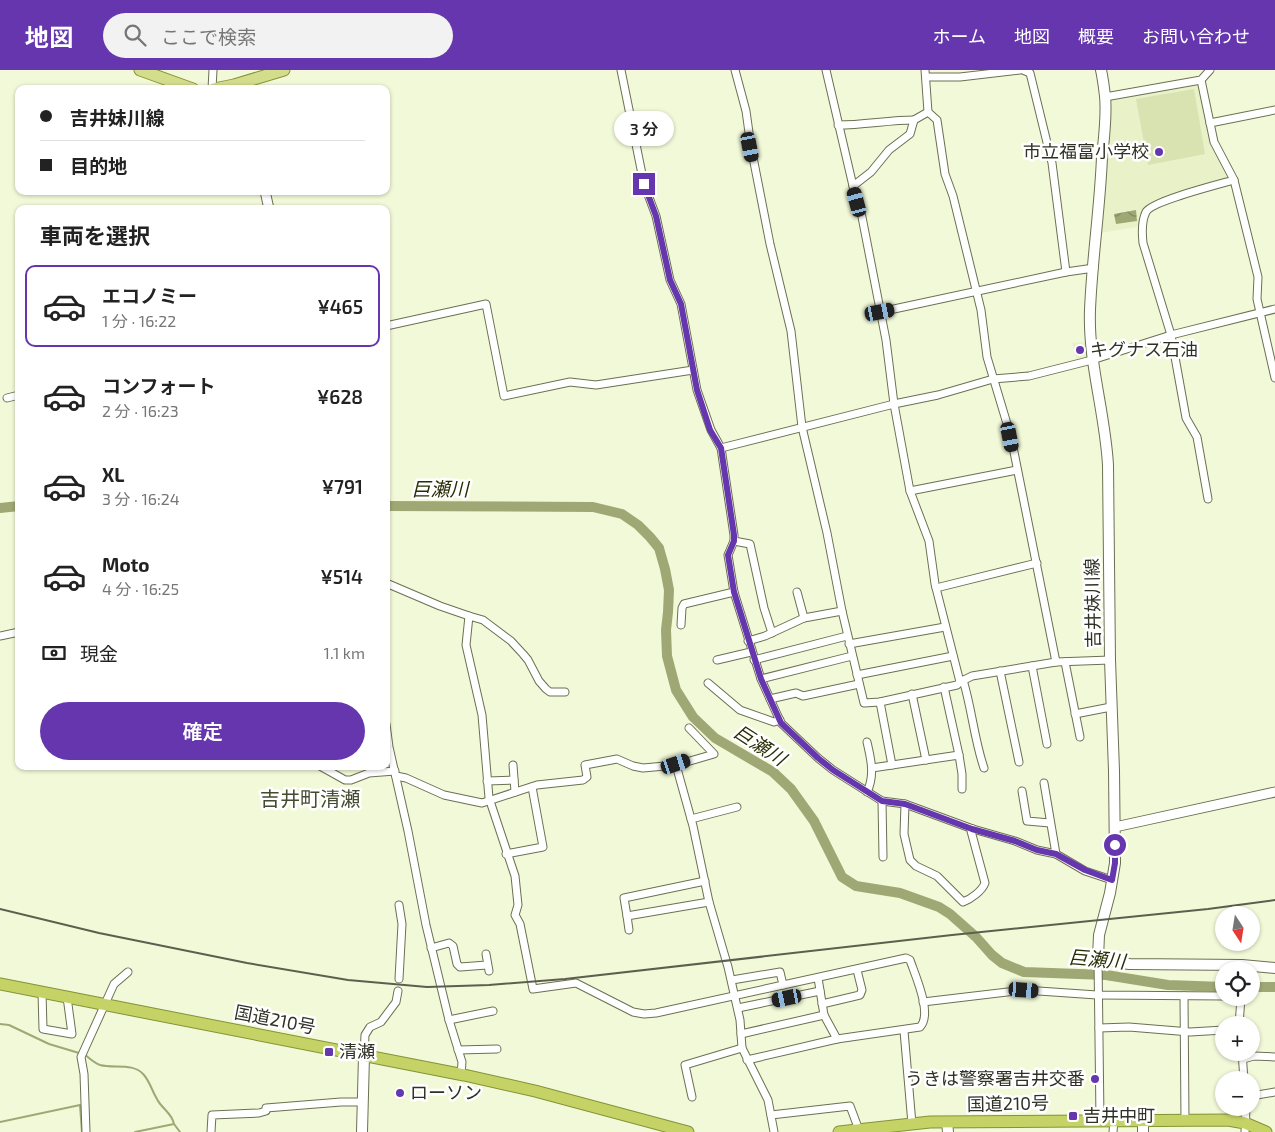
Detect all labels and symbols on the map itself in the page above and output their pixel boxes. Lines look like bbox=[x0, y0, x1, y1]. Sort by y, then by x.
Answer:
callout: 3 分 bbox=[614, 112, 674, 146]
car bbox=[739, 131, 760, 163]
place label: 市立福富小学校 bbox=[1023, 140, 1149, 162]
marker: 市立福富小学校 bbox=[1153, 146, 1165, 158]
route end bbox=[633, 173, 655, 195]
car bbox=[845, 186, 868, 218]
car bbox=[863, 302, 896, 322]
place label: キグナス石油 bbox=[1090, 338, 1198, 360]
marker: キグナス石油 bbox=[1074, 344, 1086, 356]
car bbox=[999, 421, 1020, 453]
water label: 巨瀬川 bbox=[411, 477, 470, 500]
street label: 吉井妹川線 bbox=[1080, 558, 1104, 648]
water label: 巨瀬川 bbox=[730, 719, 792, 771]
car bbox=[659, 752, 692, 776]
district label: 吉井町清瀬 bbox=[260, 786, 360, 810]
route start bbox=[1104, 834, 1126, 856]
north arrow bbox=[1215, 906, 1260, 951]
water label: 巨瀬川 bbox=[1068, 945, 1128, 973]
car bbox=[1008, 981, 1039, 999]
car bbox=[770, 988, 803, 1008]
street label: 国道210号 bbox=[233, 1000, 318, 1038]
place label: 清瀬 bbox=[339, 1040, 375, 1062]
marker: 清瀬 bbox=[323, 1046, 335, 1058]
place label: うきは警察署吉井交番 bbox=[905, 1067, 1085, 1089]
marker: うきは警察署吉井交番 bbox=[1089, 1073, 1101, 1085]
place label: ローソン bbox=[410, 1081, 482, 1103]
marker: ローソン bbox=[394, 1087, 406, 1099]
street label: 国道210号 bbox=[967, 1091, 1049, 1115]
place label: 吉井中町 bbox=[1083, 1104, 1155, 1126]
marker: 吉井中町 bbox=[1067, 1110, 1079, 1122]

